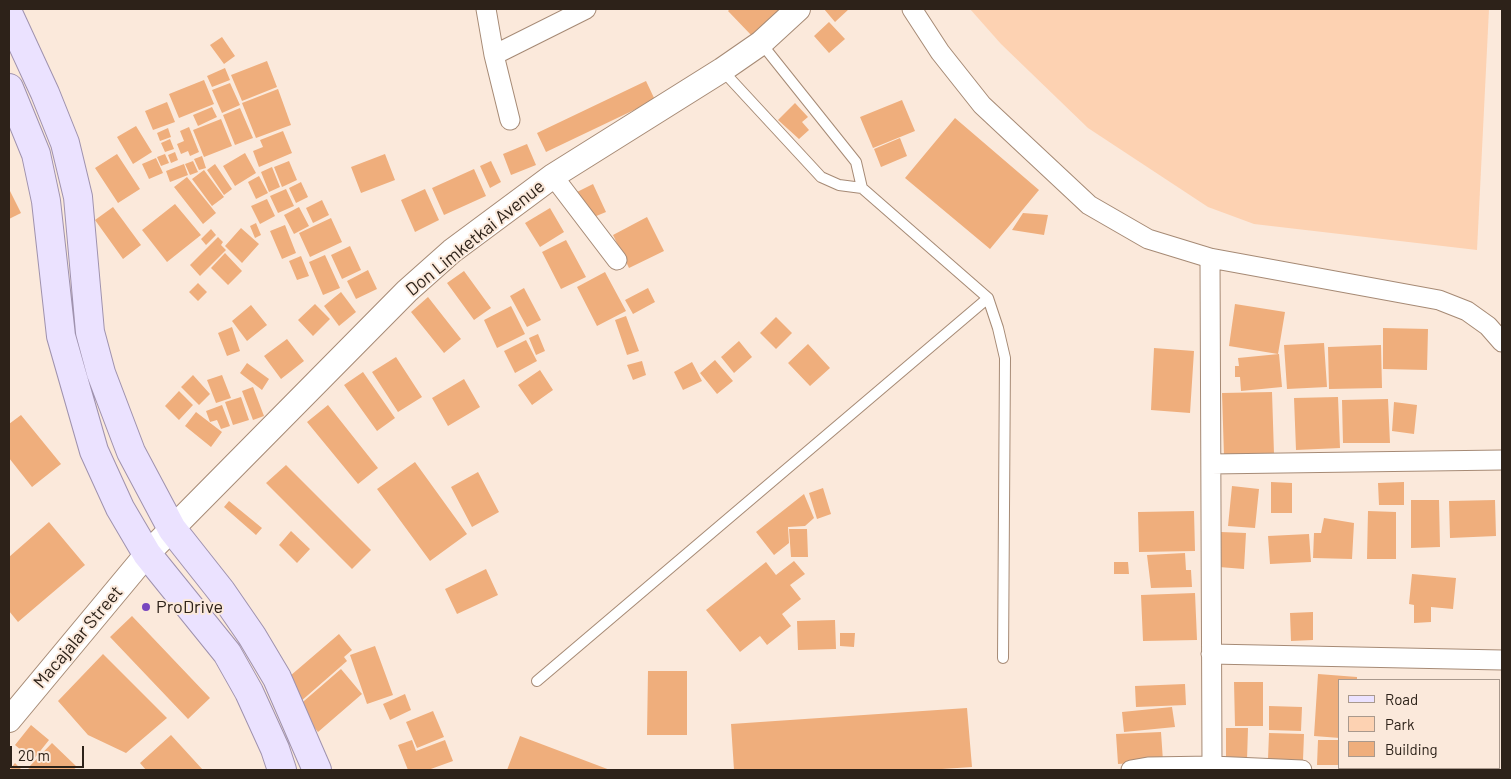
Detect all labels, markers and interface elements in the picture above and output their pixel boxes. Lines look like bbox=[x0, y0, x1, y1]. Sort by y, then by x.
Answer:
street label: Don Limketkai Avenue bbox=[401, 175, 549, 301]
street label: Macajalar Street bbox=[29, 581, 127, 693]
place label: ProDrive bbox=[156, 596, 223, 618]
marker: ProDrive bbox=[140, 601, 152, 613]
legend bbox=[1338, 679, 1501, 769]
text: Road bbox=[1385, 690, 1418, 708]
text: Park bbox=[1385, 715, 1414, 733]
scale bar bbox=[12, 736, 86, 768]
text: Building bbox=[1385, 740, 1438, 758]
text: 20 m bbox=[18, 746, 50, 764]

